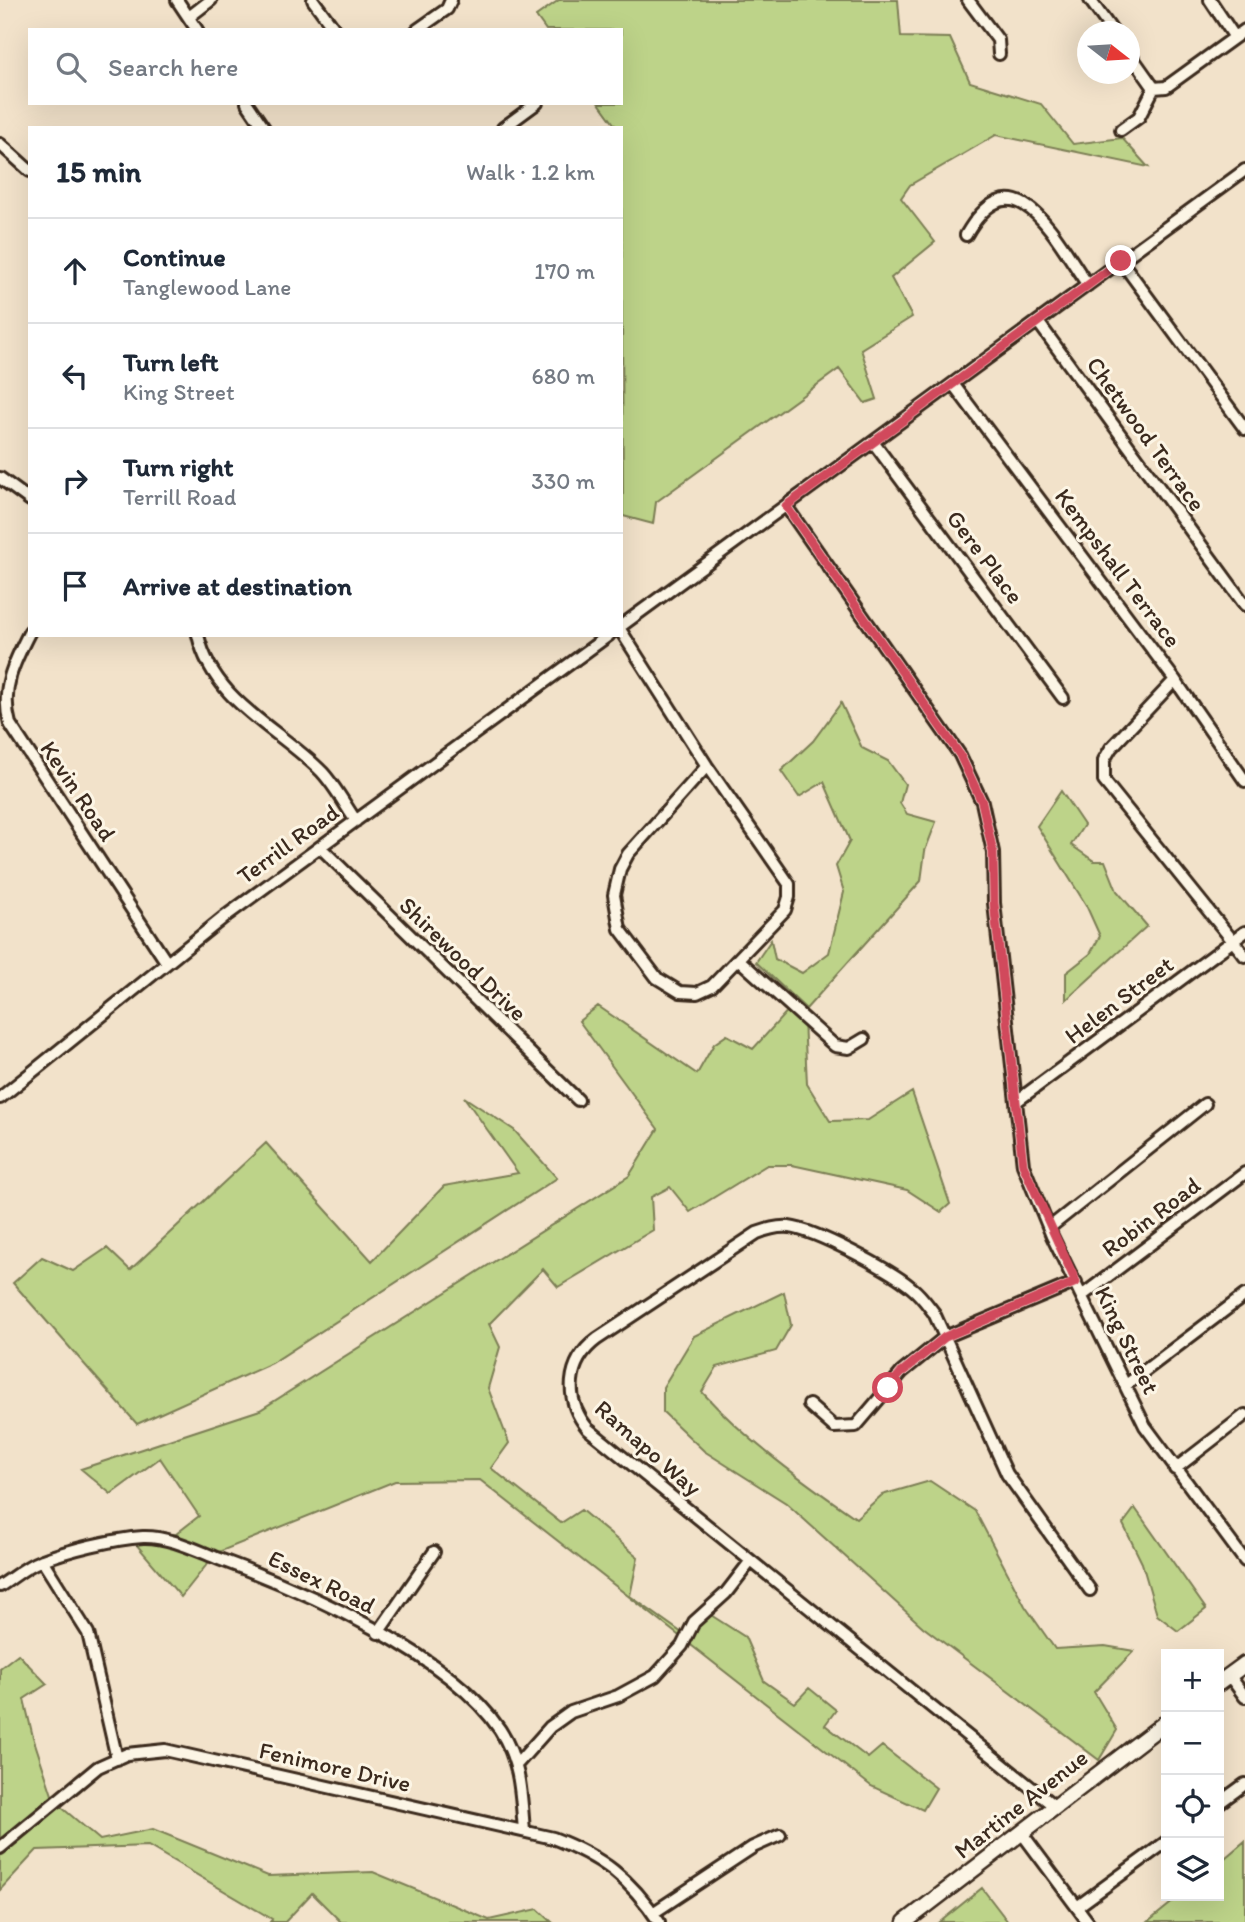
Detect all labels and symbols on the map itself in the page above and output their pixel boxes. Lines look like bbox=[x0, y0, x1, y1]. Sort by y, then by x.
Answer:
north arrow bbox=[1077, 21, 1140, 84]
route end bbox=[1105, 245, 1136, 276]
street label: Chetwood Terrace bbox=[1081, 351, 1212, 517]
street label: Kempshall Terrace bbox=[1049, 482, 1188, 653]
street label: Gere Place bbox=[941, 504, 1030, 609]
street label: Kevin Road bbox=[34, 735, 123, 846]
street label: Terrill Road bbox=[231, 797, 344, 890]
street label: Shirewood Drive bbox=[393, 890, 533, 1027]
street label: Helen Street bbox=[1059, 949, 1179, 1050]
street label: Robin Road bbox=[1096, 1170, 1206, 1263]
street label: King Street bbox=[1089, 1281, 1166, 1399]
route start bbox=[872, 1372, 903, 1403]
street label: Ramapo Way bbox=[589, 1393, 708, 1502]
street label: Essex Road bbox=[264, 1543, 381, 1620]
street label: Fenimore Drive bbox=[256, 1735, 414, 1798]
street label: Martine Avenue bbox=[948, 1742, 1093, 1865]

